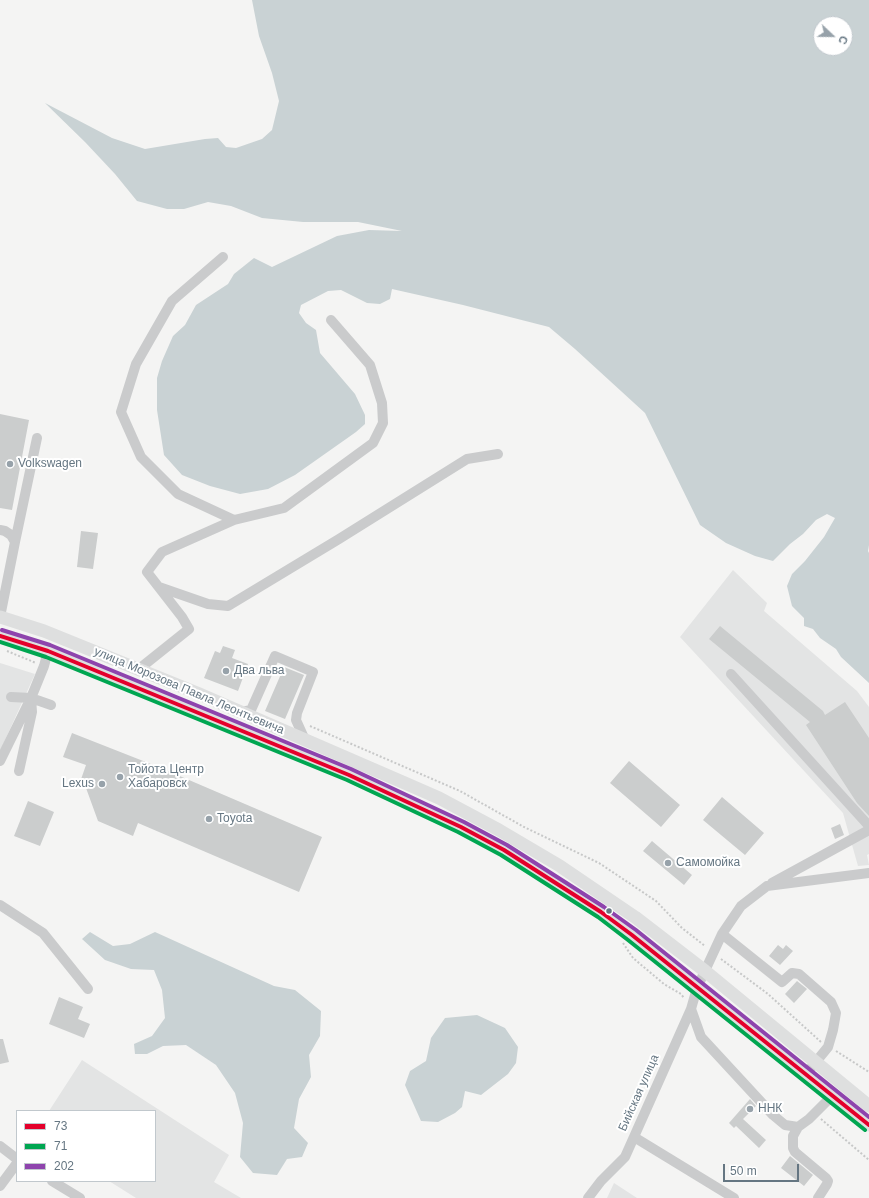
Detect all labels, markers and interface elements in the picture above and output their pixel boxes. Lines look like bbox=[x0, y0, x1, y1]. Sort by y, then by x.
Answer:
north arrow bbox=[813, 16, 853, 56]
text: С bbox=[836, 34, 850, 46]
place label: Volkswagen bbox=[18, 457, 82, 471]
marker: Volkswagen bbox=[5, 459, 15, 469]
street label: улица Морозова Павла Леонтьевича bbox=[92, 644, 286, 738]
place label: Два льва bbox=[234, 664, 285, 678]
marker: Два льва bbox=[221, 666, 231, 676]
place label: Тойота Центр Хабаровск bbox=[128, 763, 204, 791]
marker: Тойота Центр Хабаровск bbox=[115, 772, 125, 782]
place label: Lexus bbox=[62, 777, 94, 791]
marker: Lexus bbox=[97, 779, 107, 789]
place label: Toyota bbox=[217, 812, 252, 826]
marker: Toyota bbox=[204, 814, 214, 824]
place label: Самомойка bbox=[676, 856, 740, 870]
marker: Самомойка bbox=[663, 858, 673, 868]
unlabelled marker bbox=[604, 906, 614, 916]
street label: Бийская улица bbox=[616, 1052, 662, 1134]
place label: ННК bbox=[758, 1102, 782, 1116]
marker: ННК bbox=[745, 1104, 755, 1114]
legend bbox=[16, 1110, 156, 1182]
text: 73 bbox=[54, 1119, 67, 1133]
text: 71 bbox=[54, 1139, 67, 1153]
scale bar bbox=[725, 1156, 801, 1182]
text: 202 bbox=[54, 1159, 74, 1173]
text: 50 m bbox=[730, 1164, 757, 1178]

